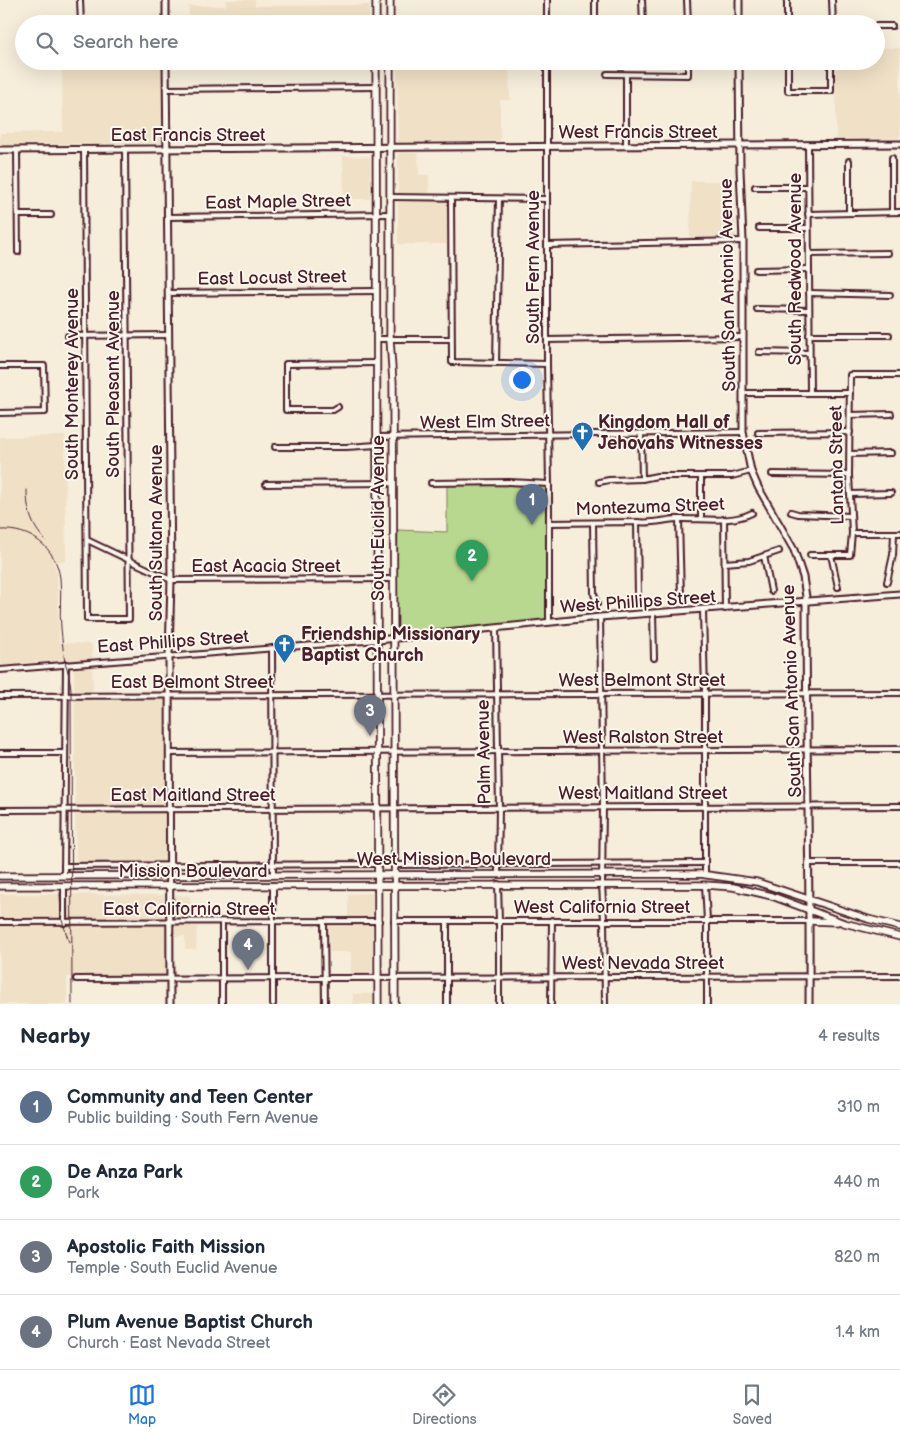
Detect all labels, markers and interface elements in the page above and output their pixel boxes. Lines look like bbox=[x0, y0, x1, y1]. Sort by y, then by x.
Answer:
search box bbox=[15, 15, 885, 70]
icon: search bbox=[33, 29, 61, 57]
text: Search here bbox=[73, 31, 178, 54]
street label: West Francis Street bbox=[558, 122, 718, 143]
street label: East Francis Street bbox=[110, 125, 266, 146]
street label: South Redwood Avenue bbox=[785, 172, 806, 365]
street label: South San Antonio Avenue bbox=[716, 178, 740, 392]
street label: East Maple Street bbox=[205, 190, 352, 214]
street label: South Fern Avenue bbox=[523, 190, 544, 344]
street label: East Locust Street bbox=[197, 266, 347, 290]
street label: South Monterey Avenue bbox=[62, 288, 83, 480]
street label: South Pleasant Avenue bbox=[103, 290, 124, 478]
your location bbox=[509, 367, 535, 393]
street label: Lantana Street bbox=[825, 405, 849, 525]
street label: West Elm Street bbox=[420, 410, 551, 434]
place label: Kingdom Hall of Jehovahs Witnesses bbox=[598, 412, 763, 454]
church icon: Kingdom Hall of Jehovahs Witnesses bbox=[570, 420, 594, 451]
street label: South Euclid Avenue bbox=[368, 435, 389, 601]
street label: South Sultana Avenue bbox=[146, 444, 167, 621]
pin: 1 bbox=[516, 484, 548, 525]
street label: Montezuma Street bbox=[575, 494, 725, 520]
pin: 2 bbox=[456, 540, 488, 581]
street label: East Acacia Street bbox=[191, 556, 341, 577]
street label: South San Antonio Avenue bbox=[778, 584, 806, 798]
street label: West Phillips Street bbox=[559, 586, 717, 618]
place label: Friendship Missionary Baptist Church bbox=[301, 624, 481, 666]
street label: East Phillips Street bbox=[96, 626, 250, 658]
church icon: Friendship Missionary Baptist Church bbox=[273, 632, 297, 663]
street label: West Belmont Street bbox=[558, 670, 726, 691]
street label: East Belmont Street bbox=[110, 672, 274, 693]
pin: 3 bbox=[354, 695, 386, 736]
street label: Palm Avenue bbox=[473, 699, 495, 805]
street label: West Ralston Street bbox=[563, 727, 724, 748]
street label: West Maitland Street bbox=[558, 783, 728, 804]
street label: East Maitland Street bbox=[110, 785, 276, 806]
street label: West Mission Boulevard bbox=[357, 849, 551, 870]
street label: Mission Boulevard bbox=[119, 861, 267, 882]
street label: West California Street bbox=[514, 897, 691, 918]
street label: East California Street bbox=[103, 899, 276, 920]
pin: 4 bbox=[232, 929, 264, 970]
street label: West Nevada Street bbox=[562, 953, 725, 974]
text: Nearby bbox=[20, 1024, 90, 1049]
text: 4 results bbox=[818, 1027, 880, 1046]
text: Community and Teen Center bbox=[67, 1086, 313, 1109]
text: 1 bbox=[33, 1098, 39, 1117]
text: 310 m bbox=[837, 1098, 880, 1117]
text: Public building · South Fern Avenue bbox=[67, 1109, 318, 1128]
text: De Anza Park bbox=[67, 1161, 183, 1184]
text: 2 bbox=[31, 1173, 41, 1192]
text: 440 m bbox=[834, 1173, 880, 1192]
text: Park bbox=[67, 1184, 99, 1203]
text: Apostolic Faith Mission bbox=[67, 1236, 265, 1259]
text: 3 bbox=[31, 1248, 41, 1267]
text: 820 m bbox=[834, 1248, 880, 1267]
text: Temple · South Euclid Avenue bbox=[67, 1259, 278, 1278]
text: Plum Avenue Baptist Church bbox=[67, 1311, 313, 1334]
text: 4 bbox=[31, 1323, 41, 1342]
text: 1.4 km bbox=[836, 1323, 880, 1342]
text: Church · East Nevada Street bbox=[67, 1334, 270, 1353]
tab: Map bbox=[128, 1381, 156, 1428]
tab: Directions bbox=[412, 1381, 477, 1428]
tab: Saved bbox=[733, 1381, 772, 1428]

